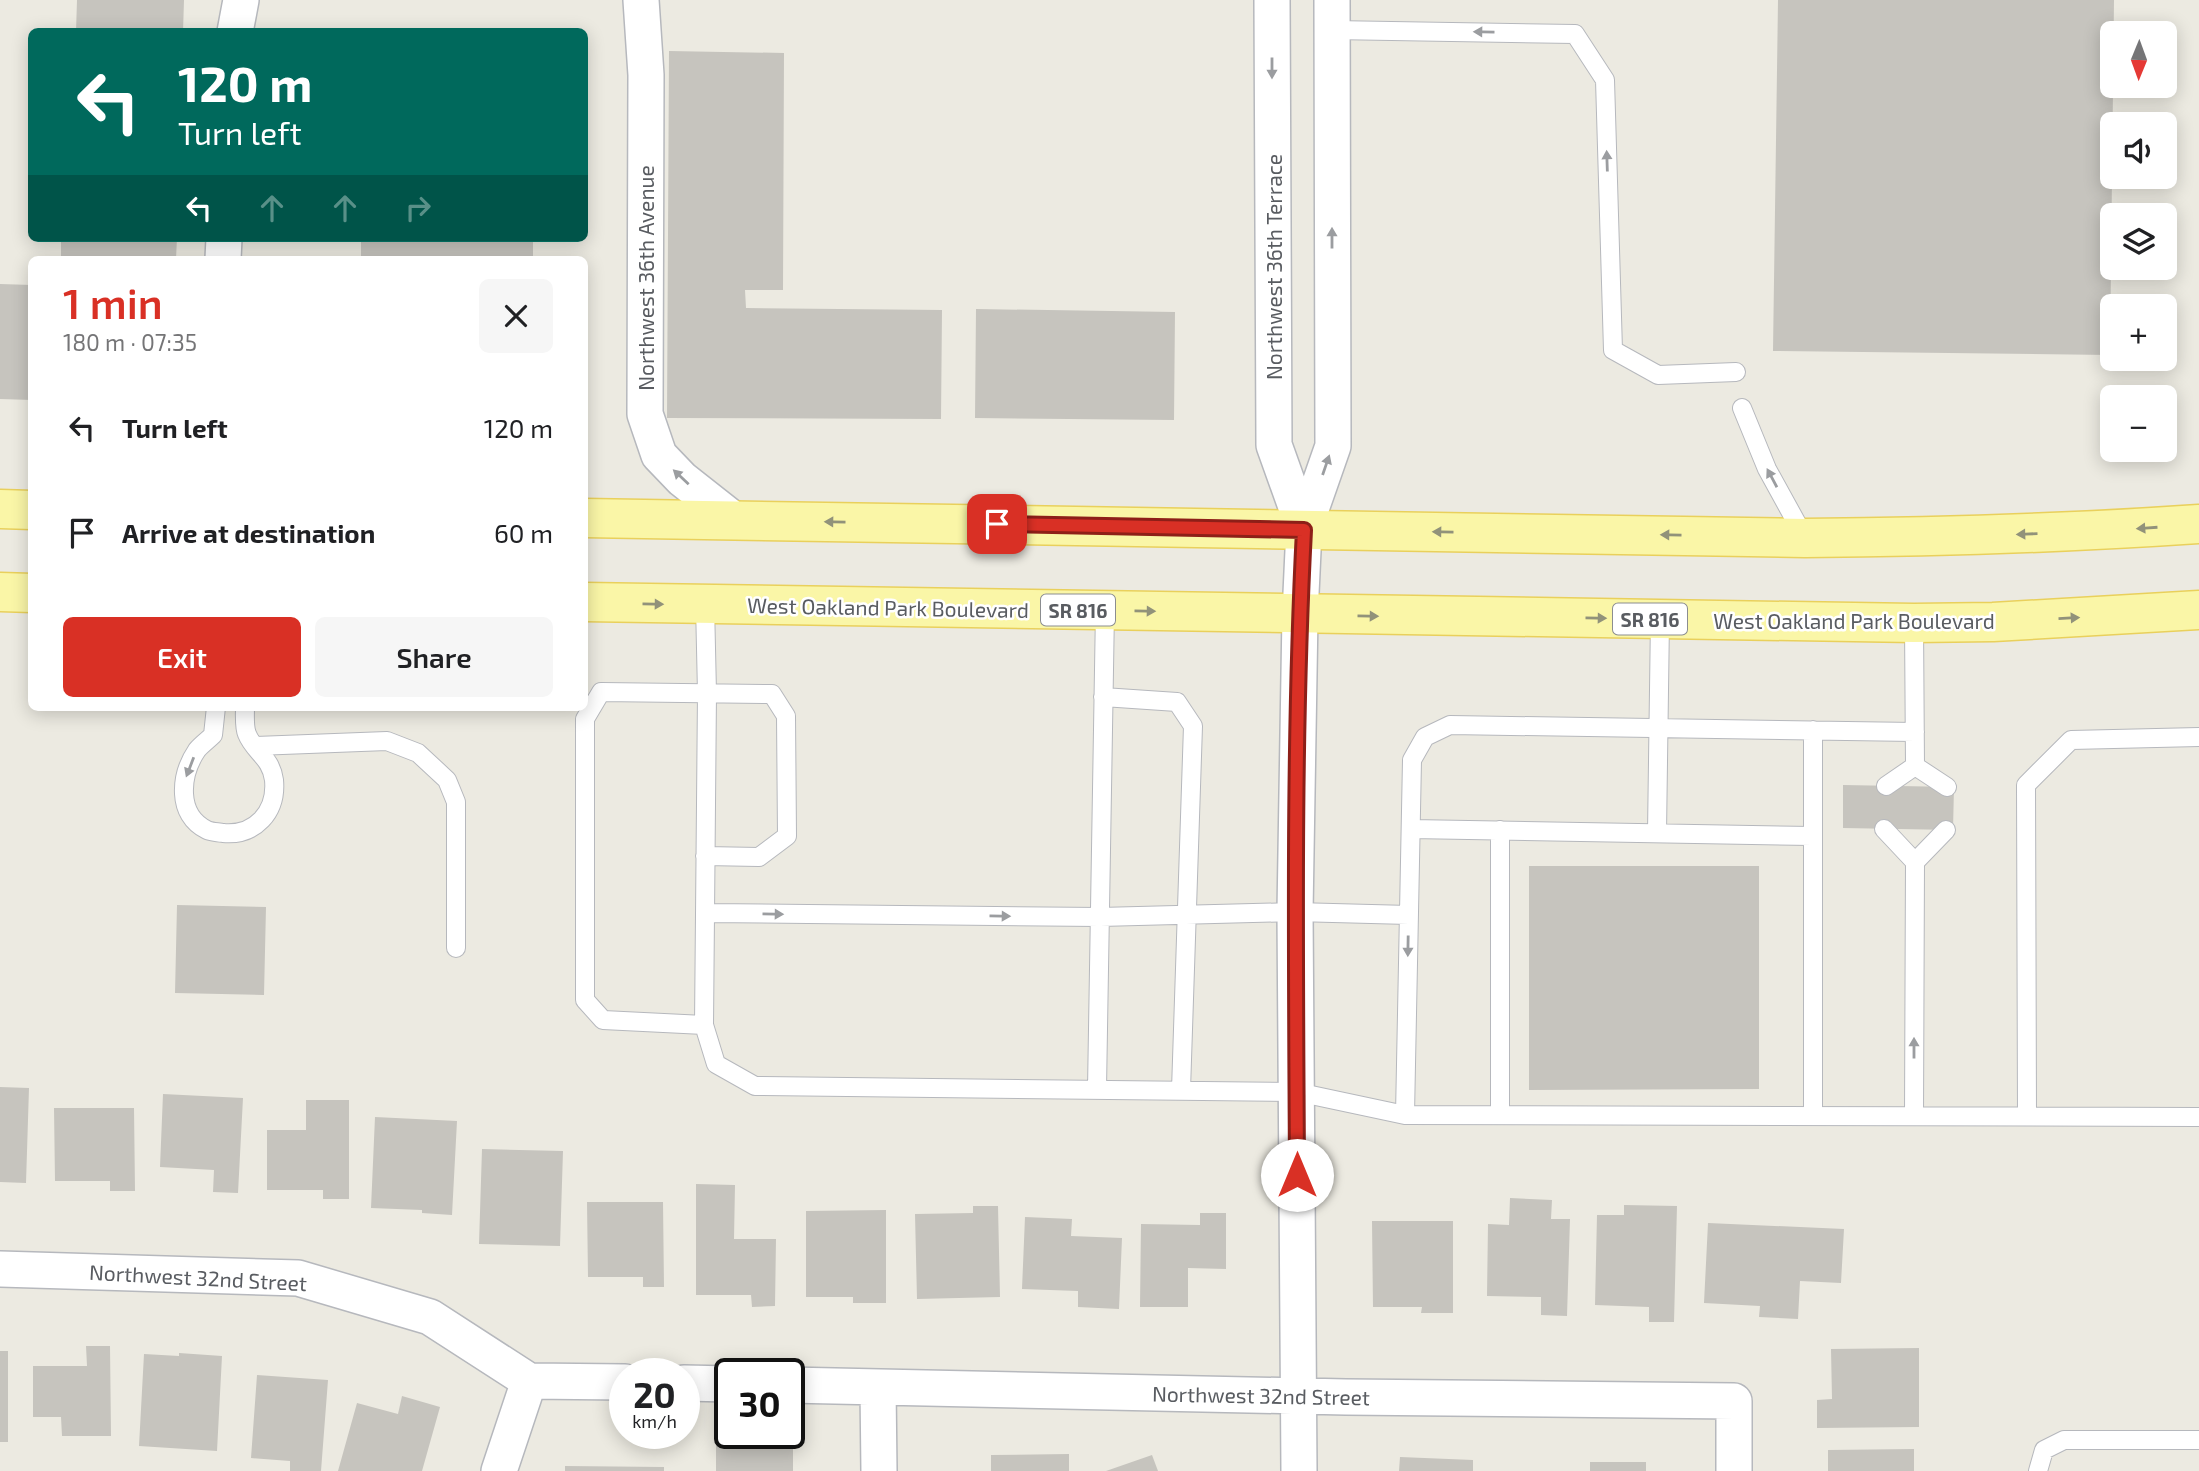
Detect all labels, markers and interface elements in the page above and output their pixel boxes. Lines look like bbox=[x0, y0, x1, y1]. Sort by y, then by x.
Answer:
north arrow bbox=[2100, 21, 2177, 98]
map controls bbox=[2100, 21, 2177, 462]
one-way arrow bbox=[1473, 26, 1495, 38]
text: 120 m bbox=[178, 53, 312, 112]
icon: left bbox=[63, 56, 154, 147]
one-way arrow bbox=[1267, 57, 1278, 79]
button: sound bbox=[2100, 112, 2177, 189]
text: Turn left bbox=[178, 113, 302, 151]
one-way arrow bbox=[1602, 150, 1613, 172]
street label: Northwest 36th Terrace bbox=[1261, 154, 1286, 380]
street label: Northwest 36th Avenue bbox=[633, 165, 658, 391]
icon: left bbox=[180, 189, 218, 227]
icon: ahead bbox=[253, 189, 291, 227]
icon: ahead bbox=[326, 189, 364, 227]
icon: right bbox=[399, 189, 437, 227]
button: layers bbox=[2100, 203, 2177, 280]
one-way arrow bbox=[1326, 227, 1338, 249]
text: 1 min bbox=[63, 277, 163, 327]
button: close bbox=[479, 279, 553, 353]
button: + bbox=[2100, 294, 2177, 371]
text: 180 m · 07:35 bbox=[63, 328, 197, 356]
button: − bbox=[2100, 385, 2177, 462]
icon: left bbox=[63, 409, 101, 447]
text: Turn left bbox=[122, 412, 228, 443]
text: 120 m bbox=[484, 412, 553, 443]
one-way arrow bbox=[1321, 454, 1332, 475]
one-way arrow bbox=[1766, 468, 1778, 488]
one-way arrow bbox=[672, 469, 690, 485]
pin bbox=[967, 494, 1027, 554]
icon: arrive bbox=[978, 505, 1016, 543]
icon: arrive bbox=[63, 514, 101, 552]
one-way arrow bbox=[824, 516, 846, 528]
text: Arrive at destination bbox=[122, 517, 375, 548]
text: 60 m bbox=[494, 517, 553, 548]
one-way arrow bbox=[2136, 522, 2158, 533]
one-way arrow bbox=[1432, 526, 1454, 538]
one-way arrow bbox=[2016, 528, 2038, 539]
one-way arrow bbox=[1659, 530, 1681, 541]
street label: West Oakland Park Boulevard bbox=[747, 592, 1029, 622]
road number: SR 816 bbox=[1041, 594, 1115, 625]
one-way arrow bbox=[642, 598, 664, 609]
road number: SR 816 bbox=[1613, 604, 1687, 634]
one-way arrow bbox=[1134, 605, 1156, 617]
street label: West Oakland Park Boulevard bbox=[1713, 608, 1995, 633]
one-way arrow bbox=[1357, 610, 1379, 621]
one-way arrow bbox=[1585, 612, 1607, 624]
one-way arrow bbox=[2058, 612, 2080, 623]
button: Exit bbox=[63, 617, 301, 697]
button: Share bbox=[315, 617, 553, 697]
one-way arrow bbox=[185, 756, 196, 777]
one-way arrow bbox=[762, 908, 784, 920]
one-way arrow bbox=[990, 910, 1012, 922]
one-way arrow bbox=[1402, 935, 1414, 957]
one-way arrow bbox=[1908, 1036, 1920, 1058]
position arrow bbox=[1260, 1138, 1334, 1212]
street label: Northwest 32nd Street bbox=[89, 1259, 307, 1295]
speed limit sign: 30 bbox=[714, 1358, 805, 1449]
text: 20 bbox=[633, 1373, 676, 1415]
street label: Northwest 32nd Street bbox=[1152, 1381, 1370, 1409]
text: km/h bbox=[632, 1410, 677, 1432]

